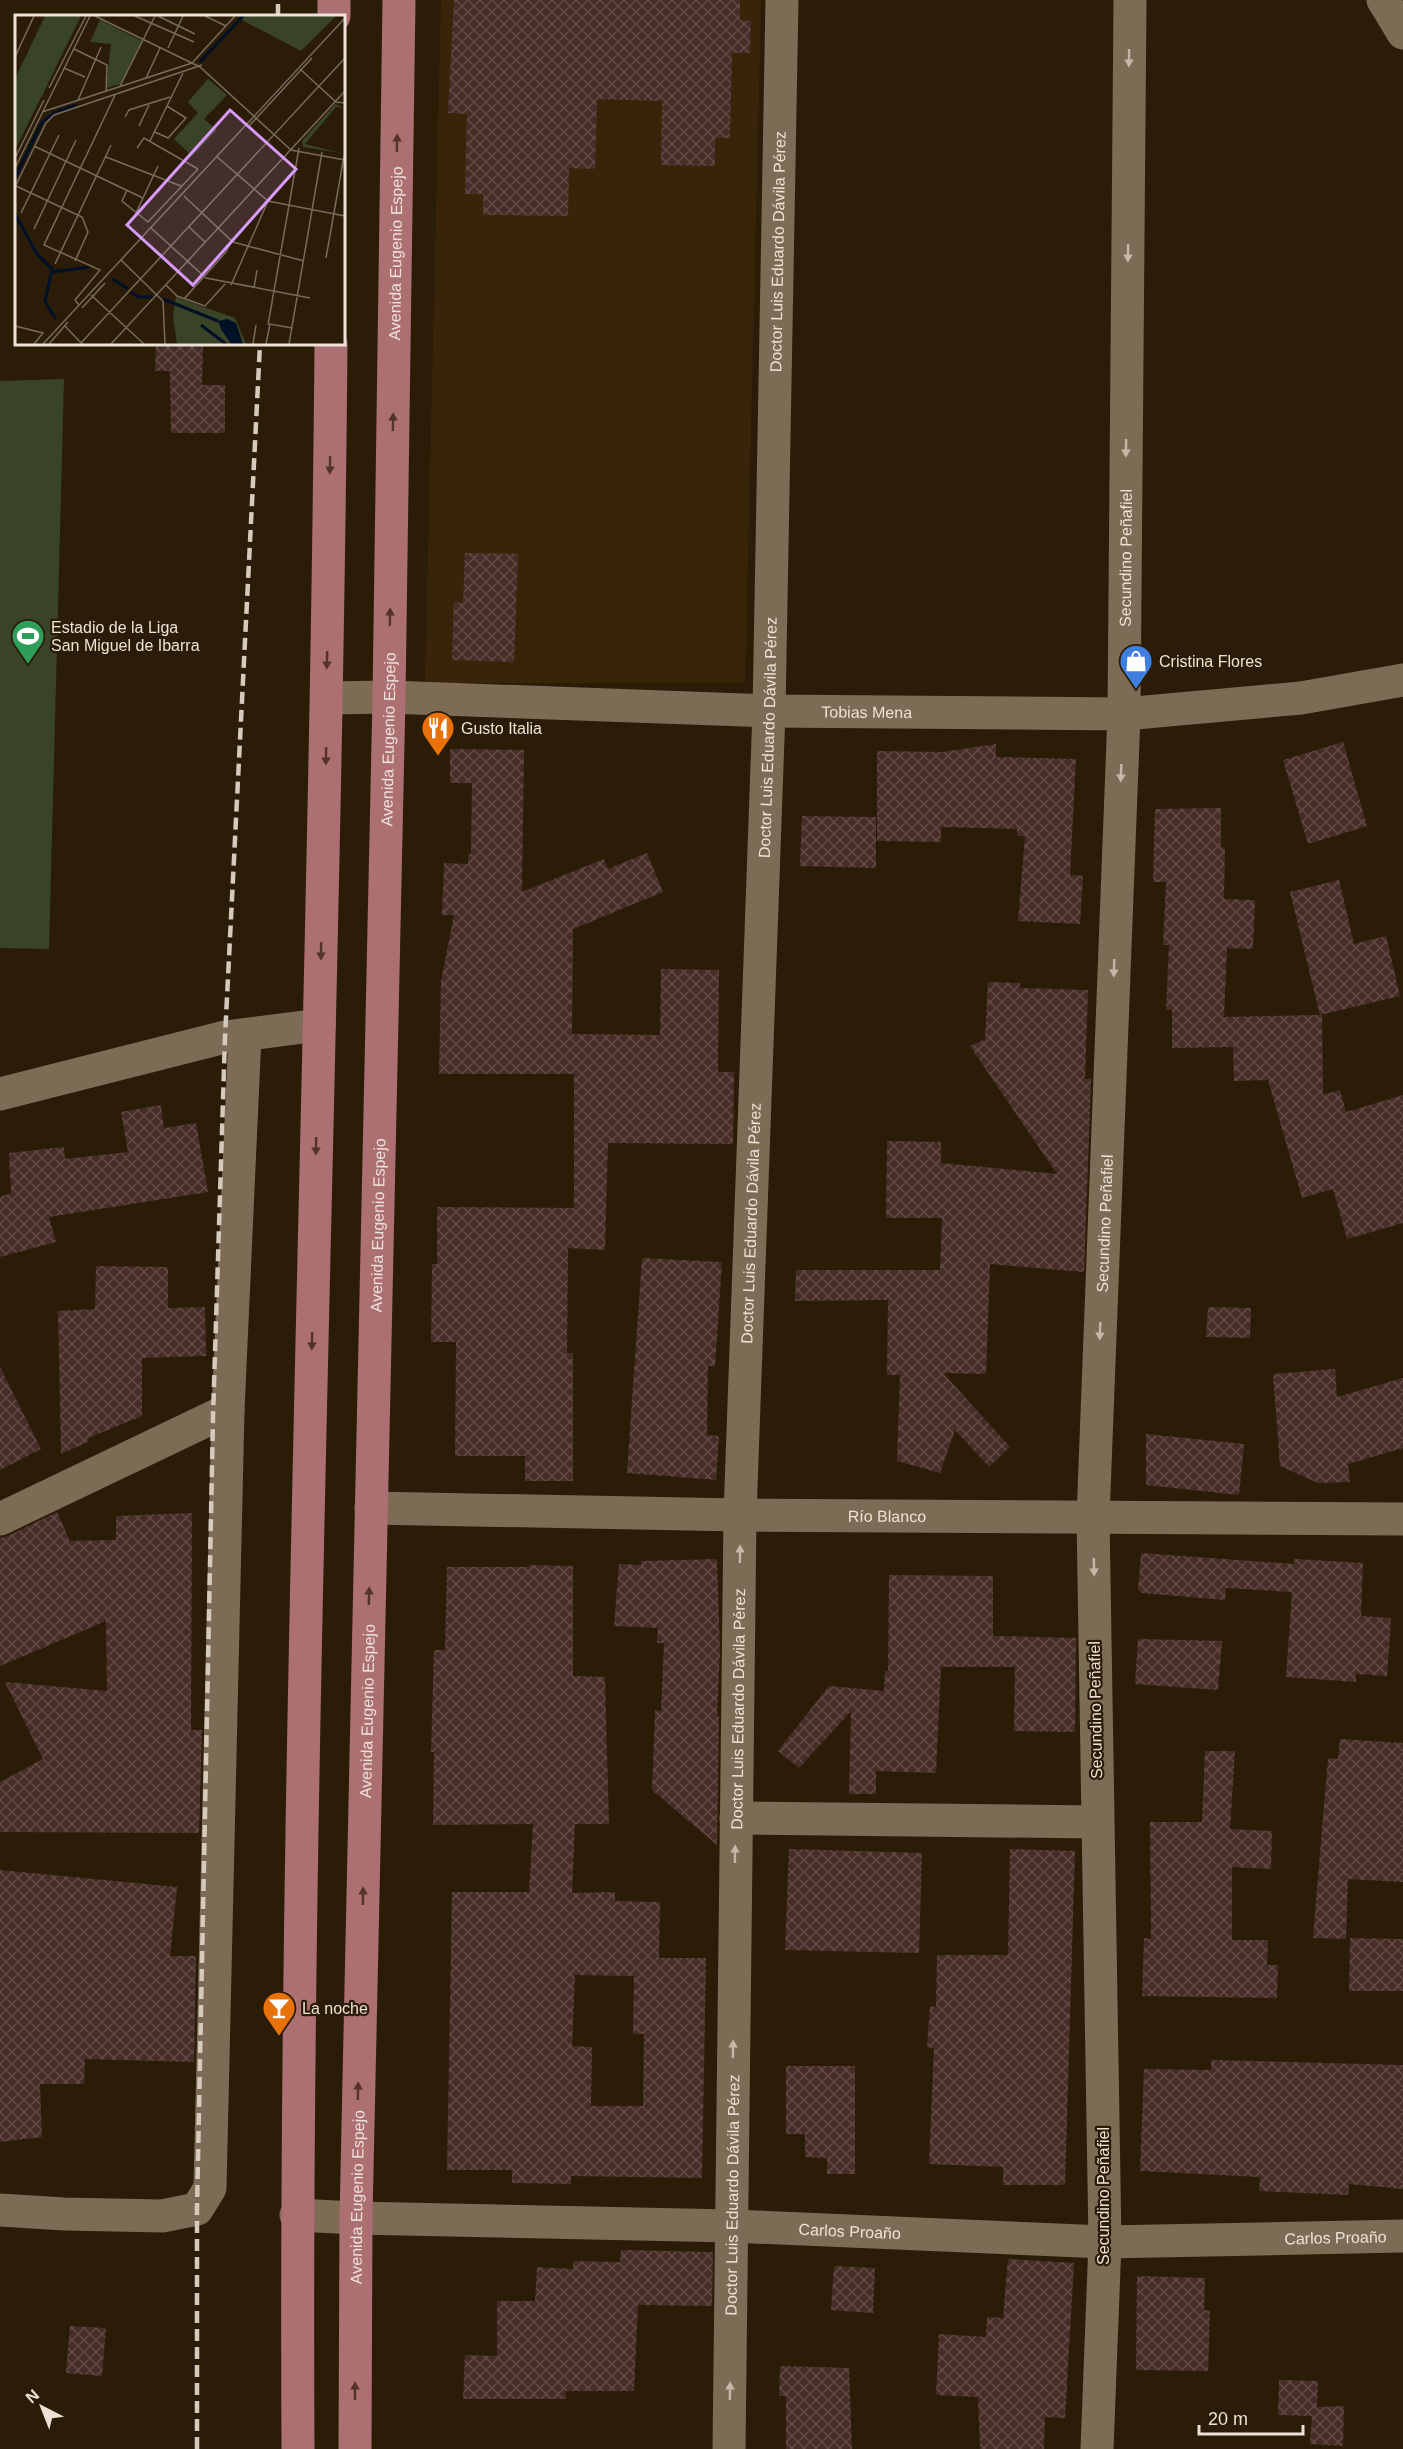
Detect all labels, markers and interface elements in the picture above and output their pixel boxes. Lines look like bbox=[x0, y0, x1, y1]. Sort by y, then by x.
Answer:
inset map bbox=[15, 15, 345, 345]
one-way arrow bbox=[1124, 49, 1134, 68]
street label: Doctor Luis Eduardo Dávila Pérez bbox=[767, 131, 789, 372]
one-way arrow bbox=[393, 134, 402, 153]
street label: Avenida Eugenio Espejo bbox=[386, 166, 406, 341]
one-way arrow bbox=[1123, 244, 1133, 263]
one-way arrow bbox=[388, 413, 398, 432]
one-way arrow bbox=[1121, 439, 1131, 458]
one-way arrow bbox=[325, 455, 335, 474]
street label: Secundino Peñafiel bbox=[1117, 489, 1135, 627]
one-way arrow bbox=[386, 608, 395, 627]
street label: Doctor Luis Eduardo Dávila Pérez bbox=[756, 617, 780, 858]
sports icon: Estadio de la Liga San Miguel de Ibarra bbox=[10, 618, 46, 665]
place label: Estadio de la Liga San Miguel de Ibarra bbox=[51, 619, 200, 654]
shop icon: Cristina Flores bbox=[1118, 643, 1154, 690]
one-way arrow bbox=[323, 650, 332, 669]
street label: Avenida Eugenio Espejo bbox=[378, 652, 399, 827]
place label: Cristina Flores bbox=[1159, 653, 1262, 670]
street label: Tobias Mena bbox=[821, 703, 912, 721]
restaurant icon: Gusto Italia bbox=[420, 710, 456, 757]
place label: Gusto Italia bbox=[461, 720, 542, 737]
one-way arrow bbox=[321, 747, 330, 766]
one-way arrow bbox=[1117, 763, 1126, 782]
one-way arrow bbox=[316, 942, 326, 961]
one-way arrow bbox=[1109, 958, 1119, 977]
street label: Doctor Luis Eduardo Dávila Pérez bbox=[738, 1102, 764, 1344]
one-way arrow bbox=[312, 1137, 321, 1156]
street label: Avenida Eugenio Espejo bbox=[368, 1138, 388, 1313]
street label: Secundino Peñafiel bbox=[1094, 1154, 1116, 1293]
one-way arrow bbox=[1096, 1321, 1105, 1340]
one-way arrow bbox=[307, 1332, 316, 1351]
street label: Río Blanco bbox=[848, 1508, 926, 1525]
one-way arrow bbox=[735, 1544, 744, 1563]
one-way arrow bbox=[1089, 1558, 1099, 1577]
one-way arrow bbox=[364, 1586, 374, 1605]
street label: Doctor Luis Eduardo Dávila Pérez bbox=[728, 1588, 748, 1830]
street label: Avenida Eugenio Espejo bbox=[357, 1624, 378, 1798]
street label: Secundino Peñafiel bbox=[1086, 1641, 1105, 1779]
one-way arrow bbox=[730, 1844, 740, 1863]
one-way arrow bbox=[358, 1886, 367, 1905]
bar icon: La noche bbox=[261, 1990, 297, 2037]
place label: La noche bbox=[302, 2000, 368, 2017]
one-way arrow bbox=[728, 2039, 738, 2058]
street label: Doctor Luis Eduardo Dávila Pérez bbox=[723, 2074, 742, 2316]
one-way arrow bbox=[354, 2081, 363, 2100]
street label: Avenida Eugenio Espejo bbox=[348, 2110, 367, 2284]
street label: Secundino Peñafiel bbox=[1095, 2127, 1112, 2265]
street label: Carlos Proaño bbox=[798, 2221, 901, 2242]
street label: Carlos Proaño bbox=[1284, 2228, 1387, 2247]
north arrow bbox=[12, 2377, 72, 2437]
one-way arrow bbox=[350, 2381, 360, 2400]
one-way arrow bbox=[725, 2381, 735, 2400]
text: N bbox=[22, 2386, 42, 2406]
scale bar bbox=[1199, 2398, 1302, 2436]
text: 20 m bbox=[1208, 2409, 1248, 2429]

